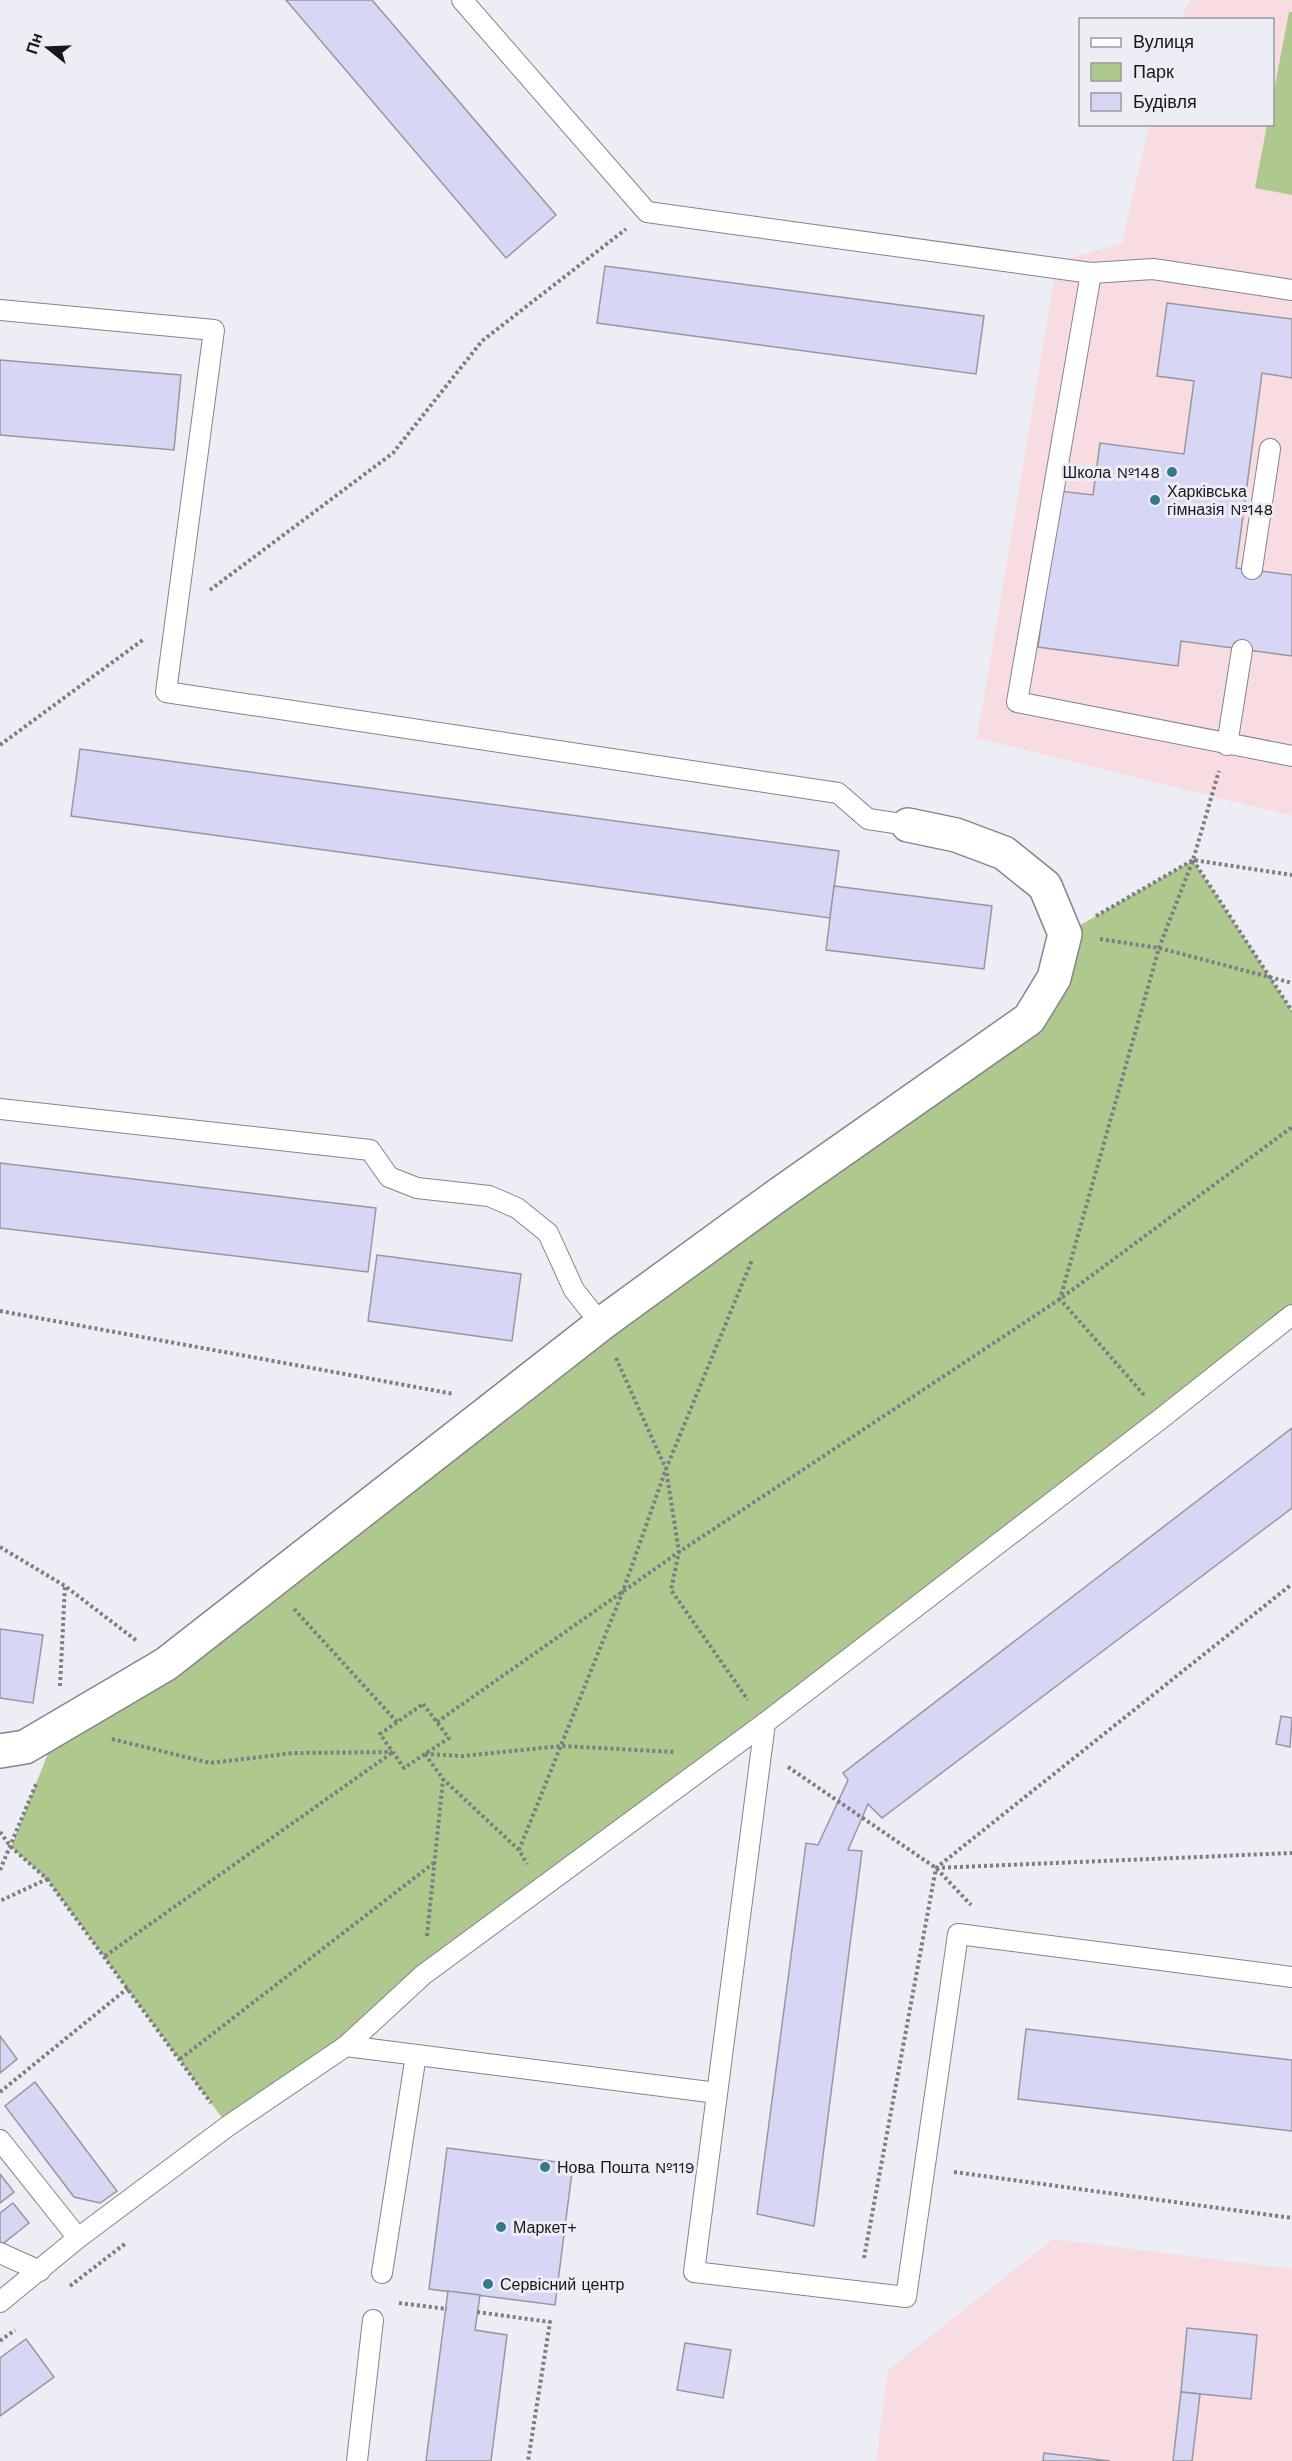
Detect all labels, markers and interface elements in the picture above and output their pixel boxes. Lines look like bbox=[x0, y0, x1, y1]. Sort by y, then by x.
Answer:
north arrow bbox=[18, 18, 78, 78]
legend bbox=[1079, 18, 1274, 126]
text: Пн bbox=[22, 31, 47, 57]
text: Вулиця bbox=[1133, 31, 1194, 52]
text: Парк bbox=[1133, 61, 1174, 82]
text: Будівля bbox=[1133, 91, 1197, 112]
place label: Школа №148 bbox=[1063, 463, 1160, 482]
marker: Школа №148 bbox=[1165, 465, 1179, 479]
place label: Харківська гімназія №148 bbox=[1167, 482, 1273, 519]
marker: Харківська гімназія №148 bbox=[1148, 493, 1162, 507]
place label: Нова Пошта №119 bbox=[557, 2158, 695, 2177]
marker: Нова Пошта №119 bbox=[538, 2160, 552, 2174]
place label: Маркет+ bbox=[513, 2218, 577, 2237]
marker: Маркет+ bbox=[494, 2220, 508, 2234]
place label: Сервісний центр bbox=[500, 2275, 625, 2294]
marker: Сервісний центр bbox=[481, 2277, 495, 2291]

